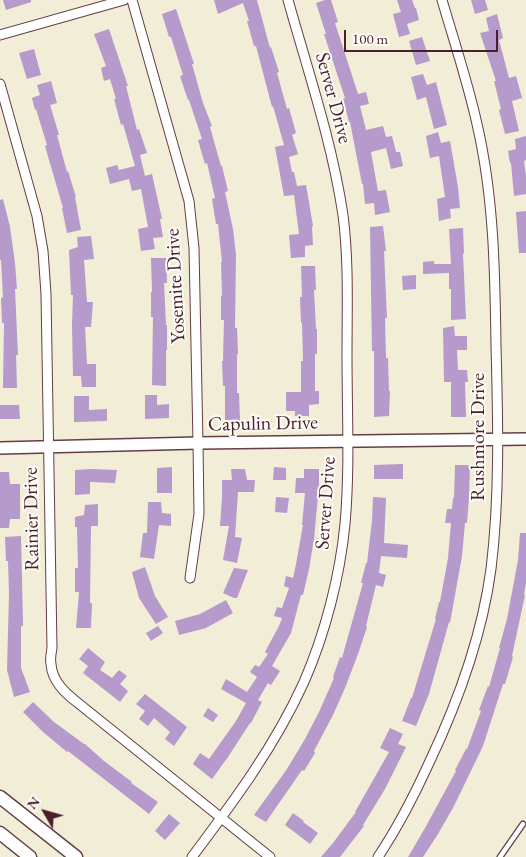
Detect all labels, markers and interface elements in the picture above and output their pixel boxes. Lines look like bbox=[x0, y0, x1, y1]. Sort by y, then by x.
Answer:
scale bar bbox=[346, 20, 500, 52]
text: 100 m bbox=[352, 29, 388, 48]
street label: Server Drive bbox=[309, 50, 357, 146]
street label: Yosemite Drive bbox=[161, 228, 191, 344]
street label: Rushmore Drive bbox=[467, 373, 491, 501]
street label: Capulin Drive bbox=[208, 411, 318, 437]
street label: Server Drive bbox=[311, 456, 341, 550]
street label: Rainier Drive bbox=[19, 467, 45, 571]
north arrow bbox=[20, 787, 70, 837]
text: N bbox=[23, 793, 44, 813]

